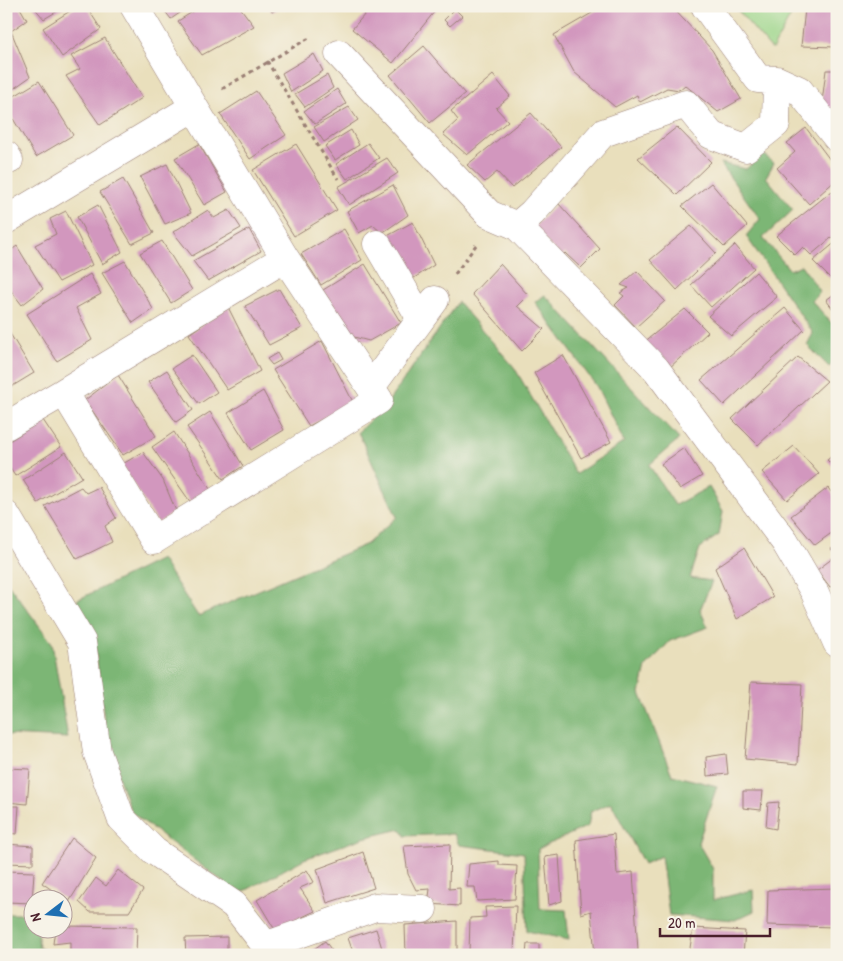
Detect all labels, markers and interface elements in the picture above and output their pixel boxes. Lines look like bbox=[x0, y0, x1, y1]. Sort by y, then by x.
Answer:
north arrow bbox=[22, 888, 72, 938]
scale bar bbox=[660, 906, 770, 938]
text: N bbox=[25, 911, 45, 924]
text: 20 m bbox=[668, 912, 695, 933]

